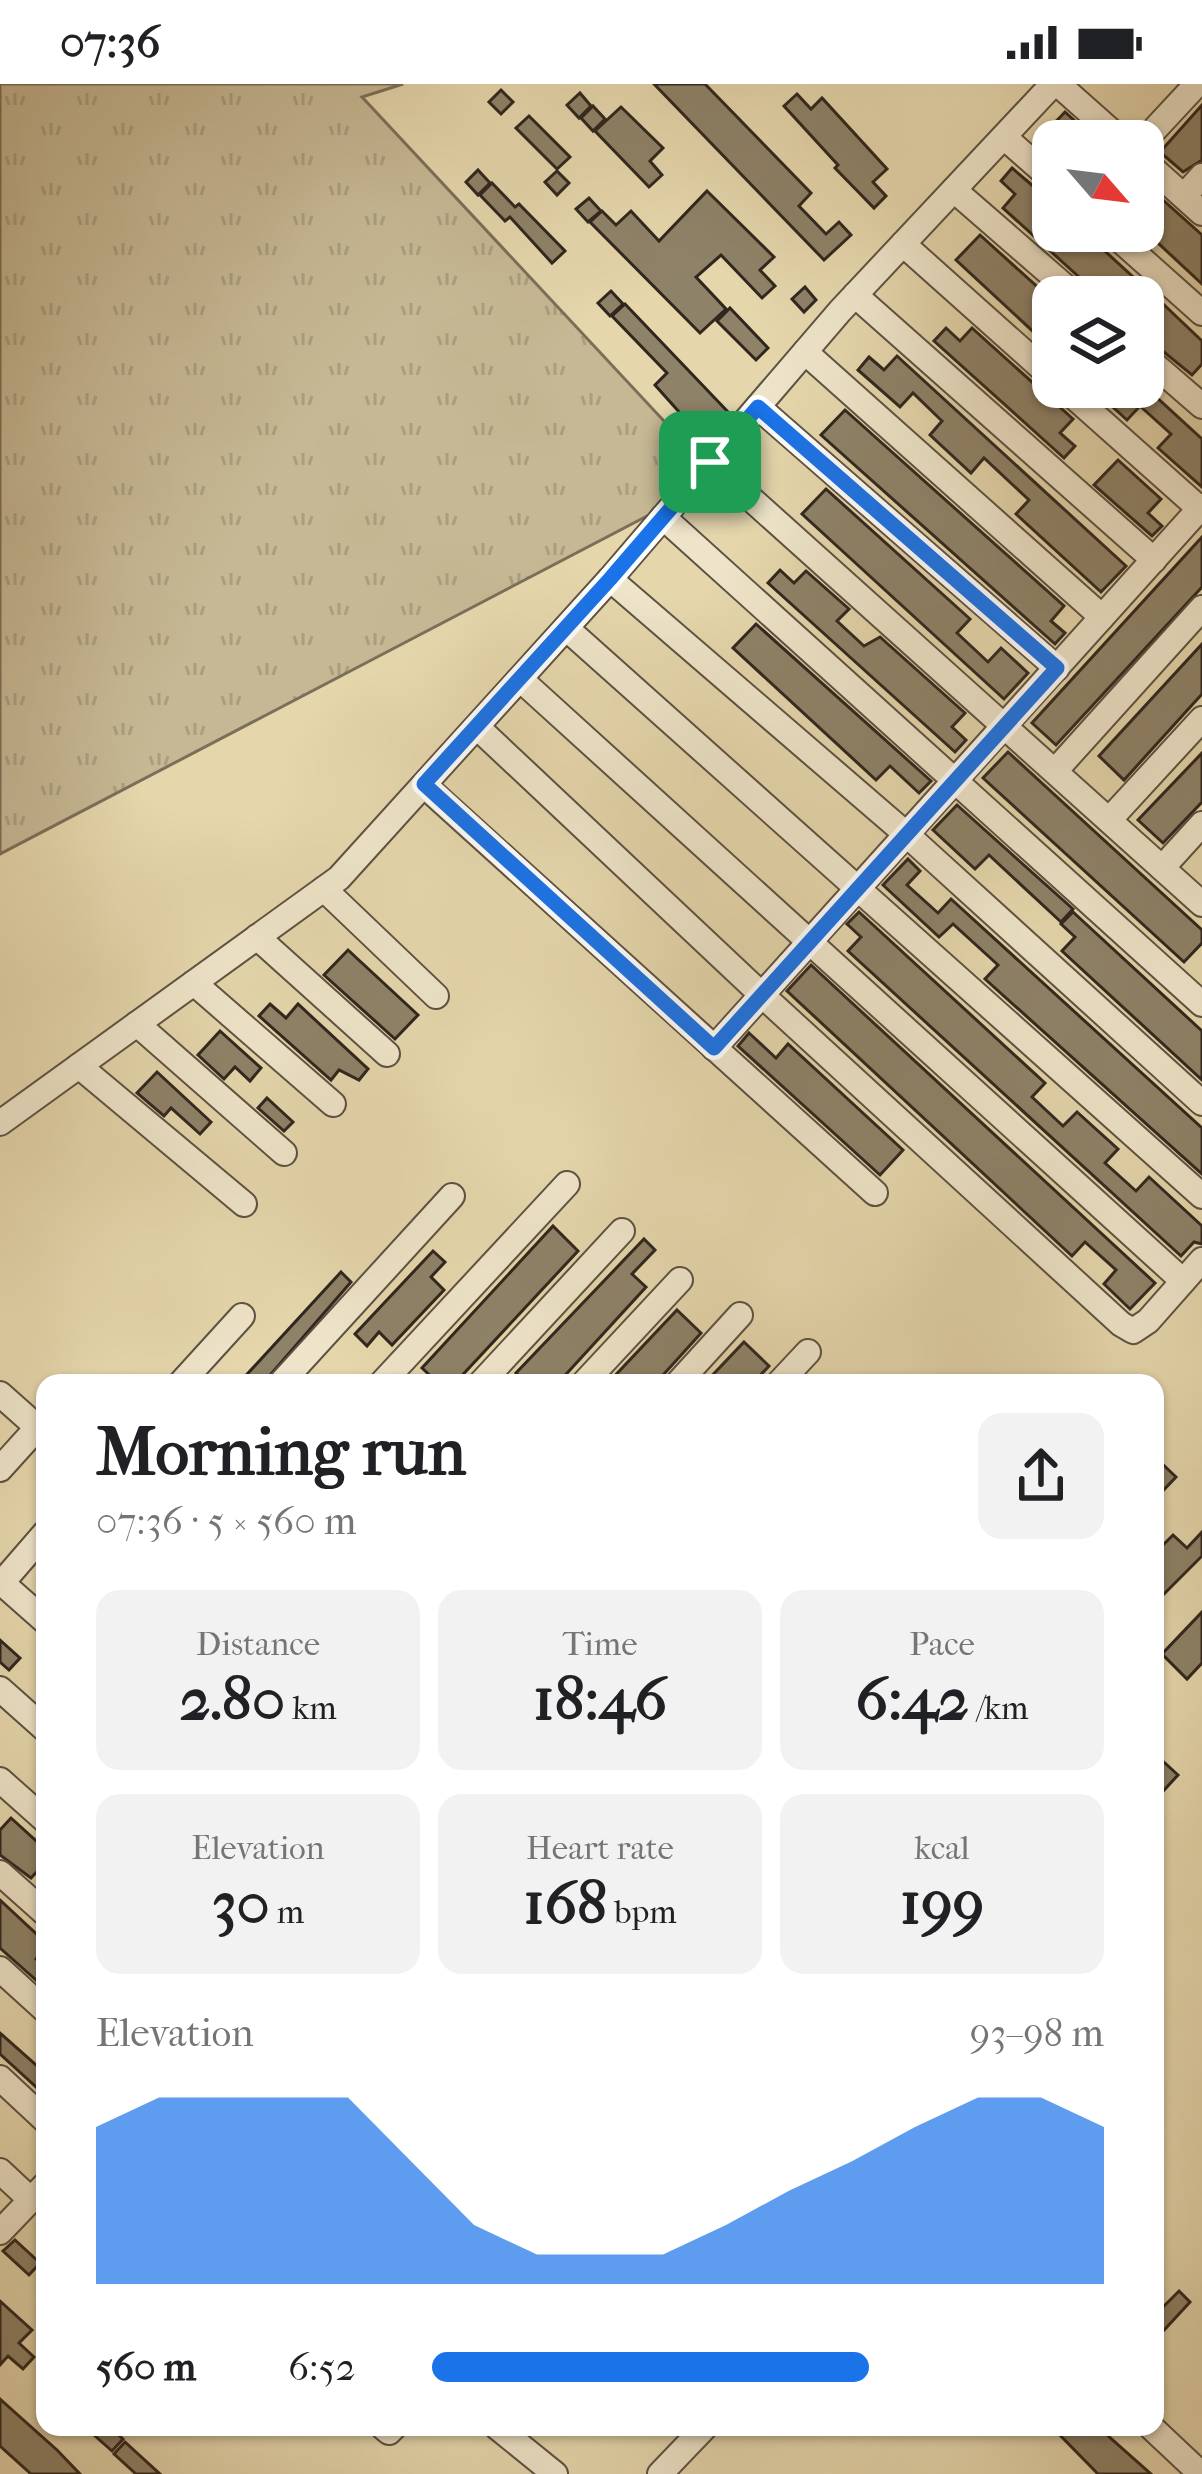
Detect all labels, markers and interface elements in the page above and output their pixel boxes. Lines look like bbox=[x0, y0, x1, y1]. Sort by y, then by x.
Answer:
text: 07:36 bbox=[60, 16, 160, 69]
north arrow bbox=[1032, 120, 1164, 252]
map controls bbox=[1032, 120, 1164, 408]
button: layers bbox=[1032, 276, 1164, 408]
pin bbox=[659, 411, 761, 513]
icon: arrive bbox=[677, 429, 743, 495]
button: share bbox=[978, 1413, 1104, 1539]
text: Morning run bbox=[96, 1414, 466, 1491]
text: 07:36 · 5 × 560 m bbox=[96, 1498, 356, 1544]
text: Distance bbox=[196, 1625, 320, 1664]
text: Time bbox=[563, 1625, 638, 1664]
text: Pace bbox=[909, 1625, 975, 1664]
text: 2.80 bbox=[179, 1664, 285, 1735]
text: 18:46 bbox=[533, 1664, 667, 1735]
text: 6:42 bbox=[856, 1664, 969, 1735]
text: km bbox=[285, 1689, 337, 1728]
text: /km bbox=[969, 1689, 1028, 1728]
text: Elevation bbox=[191, 1829, 325, 1868]
text: Heart rate bbox=[526, 1829, 674, 1868]
text: kcal bbox=[914, 1829, 970, 1868]
text: 30 bbox=[212, 1868, 270, 1939]
text: 168 bbox=[523, 1868, 607, 1939]
text: 199 bbox=[900, 1868, 984, 1939]
text: m bbox=[270, 1893, 304, 1932]
text: bpm bbox=[607, 1893, 677, 1932]
text: Elevation bbox=[96, 2010, 254, 2056]
text: 93–98 m bbox=[970, 2010, 1104, 2056]
text: 560 m bbox=[96, 2344, 196, 2390]
text: 6:52 bbox=[288, 2344, 355, 2390]

